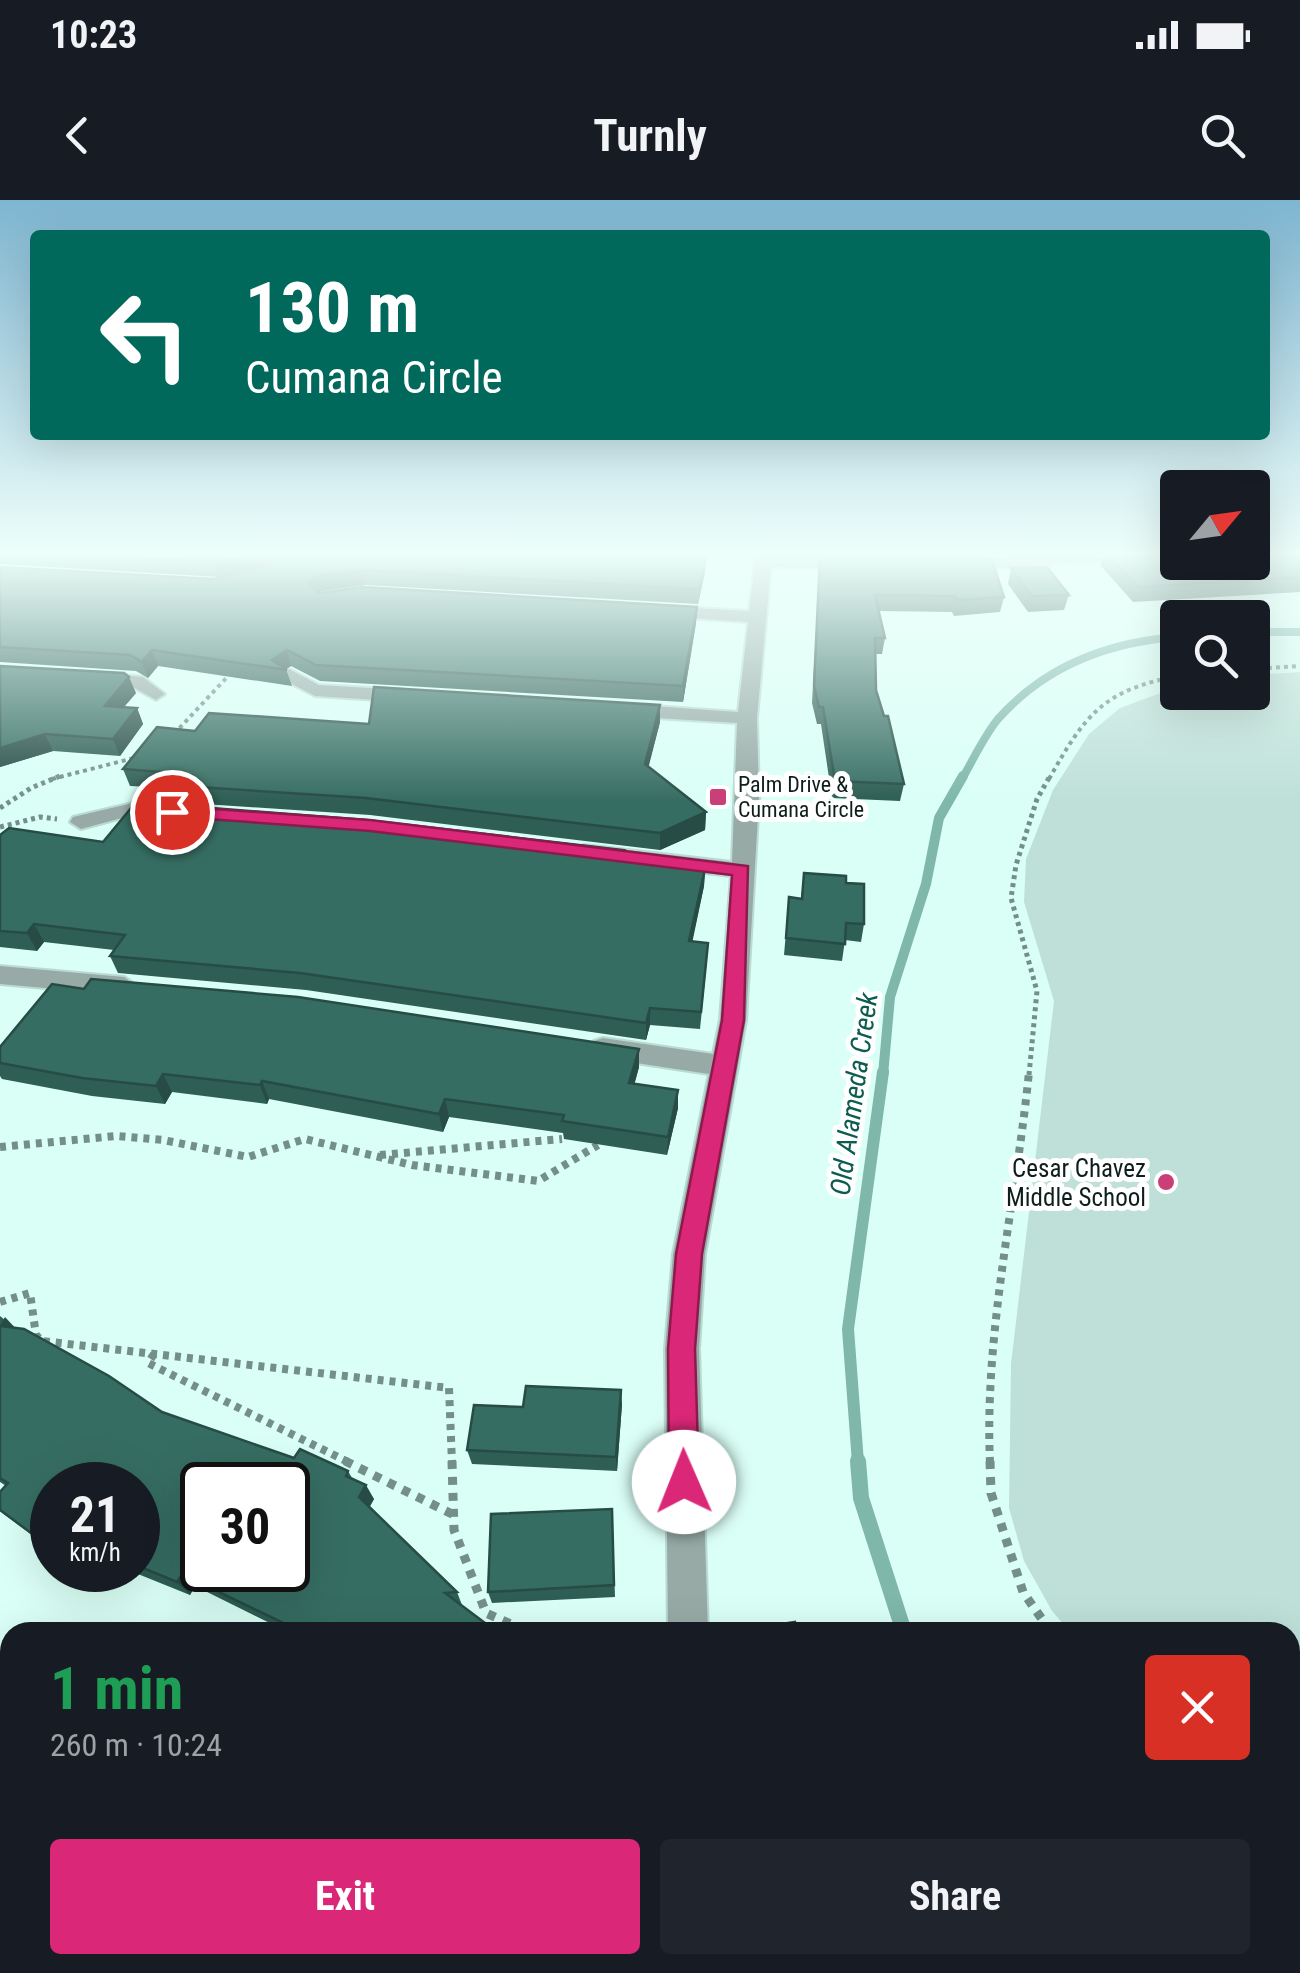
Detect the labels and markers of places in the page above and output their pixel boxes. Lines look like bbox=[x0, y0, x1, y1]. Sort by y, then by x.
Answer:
pin bbox=[130, 770, 215, 855]
place label: Palm Drive & Cumana Circle bbox=[738, 772, 864, 822]
marker: Palm Drive & Cumana Circle bbox=[707, 786, 729, 808]
place label: Cesar Chavez Middle School bbox=[1006, 1154, 1146, 1212]
marker: Cesar Chavez Middle School bbox=[1155, 1171, 1177, 1193]

